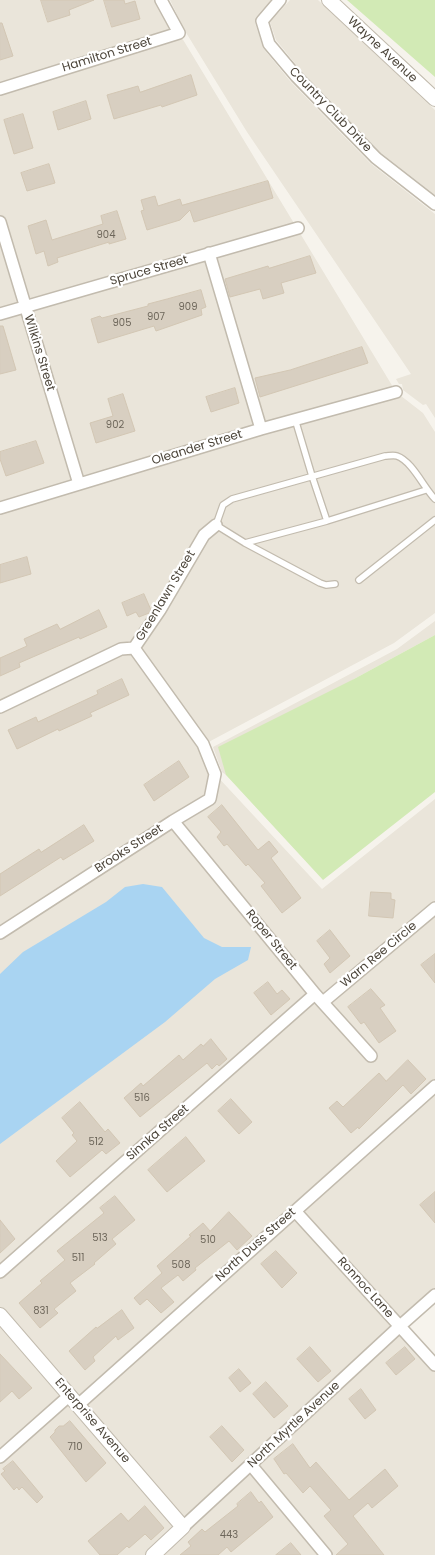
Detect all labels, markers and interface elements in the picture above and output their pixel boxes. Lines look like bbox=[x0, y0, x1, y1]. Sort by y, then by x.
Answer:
street label: Wayne Avenue bbox=[344, 14, 420, 86]
street label: Hamilton Street bbox=[61, 35, 153, 75]
street label: Country Club Drive bbox=[286, 65, 374, 155]
house number: 904 bbox=[97, 229, 115, 241]
street label: Spruce Street bbox=[108, 253, 190, 289]
house number: 909 bbox=[179, 301, 197, 313]
house number: 907 bbox=[147, 311, 165, 323]
street label: Wilkins Street bbox=[21, 313, 57, 393]
house number: 905 bbox=[113, 317, 131, 329]
house number: 902 bbox=[106, 419, 124, 431]
street label: Oleander Street bbox=[150, 427, 244, 469]
street label: Greenlawn Street bbox=[133, 548, 199, 644]
street label: Brooks Street bbox=[92, 822, 166, 876]
street label: Roper Street bbox=[242, 907, 300, 973]
street label: Warn Ree Circle bbox=[338, 919, 420, 991]
house number: 516 bbox=[134, 1092, 150, 1104]
street label: Sinnka Street bbox=[124, 1102, 192, 1164]
house number: 512 bbox=[88, 1136, 104, 1148]
street label: North Duss Street bbox=[213, 1205, 299, 1285]
house number: 513 bbox=[92, 1232, 108, 1244]
house number: 510 bbox=[200, 1234, 216, 1246]
house number: 511 bbox=[72, 1252, 84, 1264]
street label: Ronnoc Lane bbox=[334, 1255, 396, 1321]
house number: 508 bbox=[172, 1259, 190, 1271]
house number: 831 bbox=[33, 1305, 49, 1317]
street label: Enterprise Avenue bbox=[51, 1376, 133, 1466]
street label: North Myrtle Avenue bbox=[245, 1379, 343, 1471]
house number: 710 bbox=[68, 1441, 82, 1453]
house number: 443 bbox=[220, 1529, 238, 1541]

